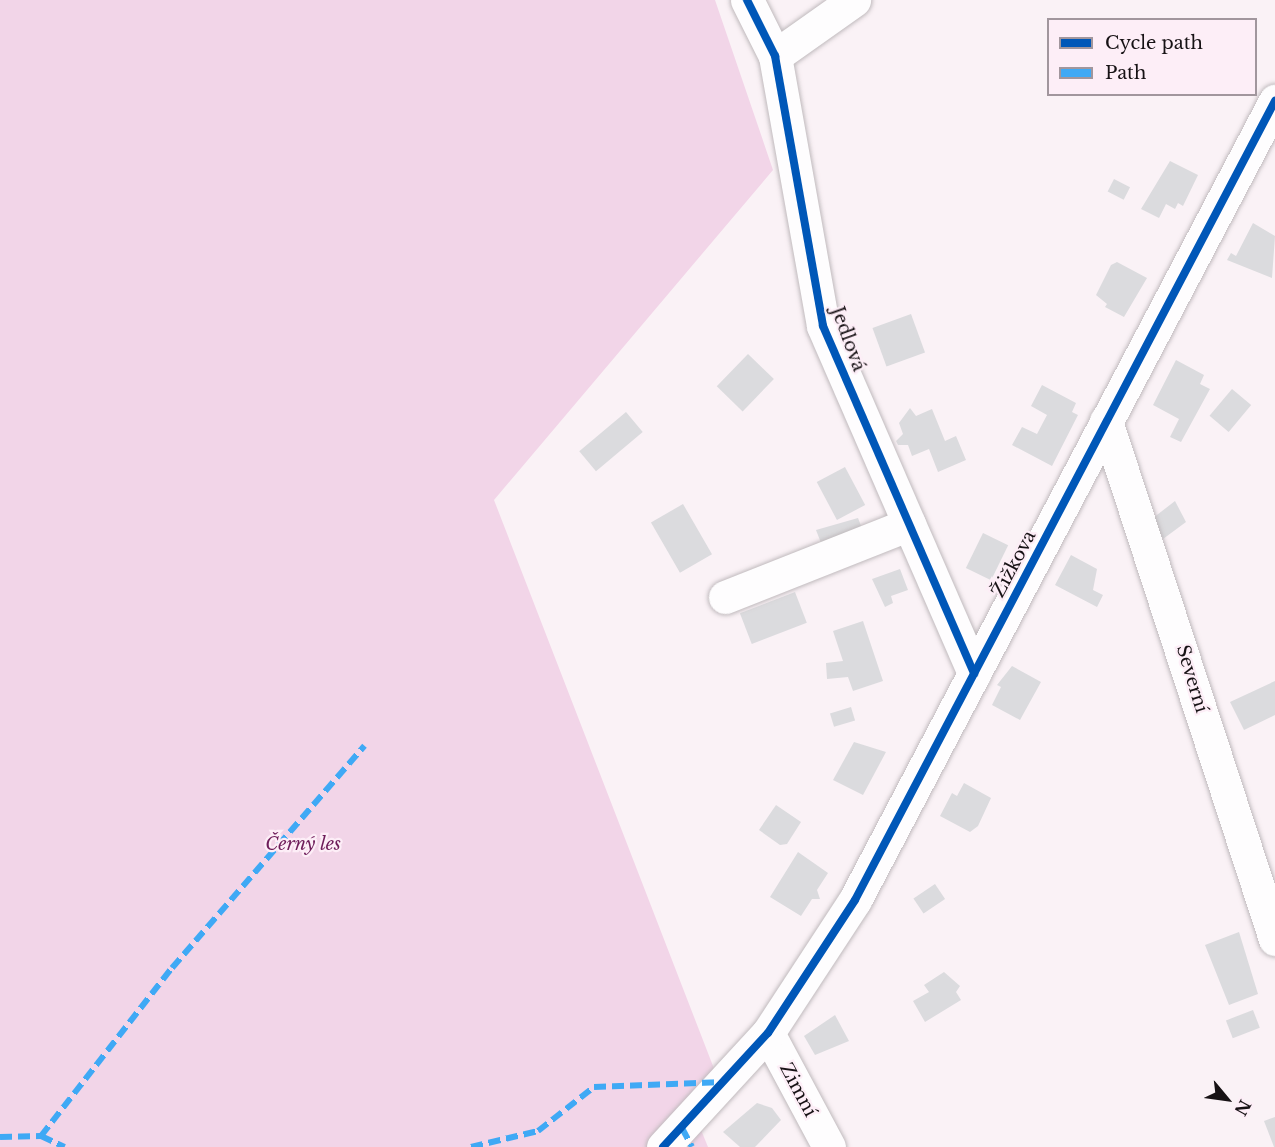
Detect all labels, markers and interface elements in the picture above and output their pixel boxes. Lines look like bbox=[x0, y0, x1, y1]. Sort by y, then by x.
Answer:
legend bbox=[1047, 18, 1257, 96]
text: Cycle path bbox=[1105, 32, 1203, 54]
text: Path bbox=[1105, 62, 1146, 84]
street label: Jedlová bbox=[826, 304, 870, 374]
street label: Žižkova bbox=[987, 527, 1041, 601]
street label: Severní bbox=[1171, 643, 1213, 715]
park label: Černý les bbox=[265, 833, 341, 855]
street label: Zimní bbox=[775, 1059, 821, 1121]
north arrow bbox=[1197, 1069, 1257, 1129]
text: N bbox=[1230, 1096, 1255, 1119]

